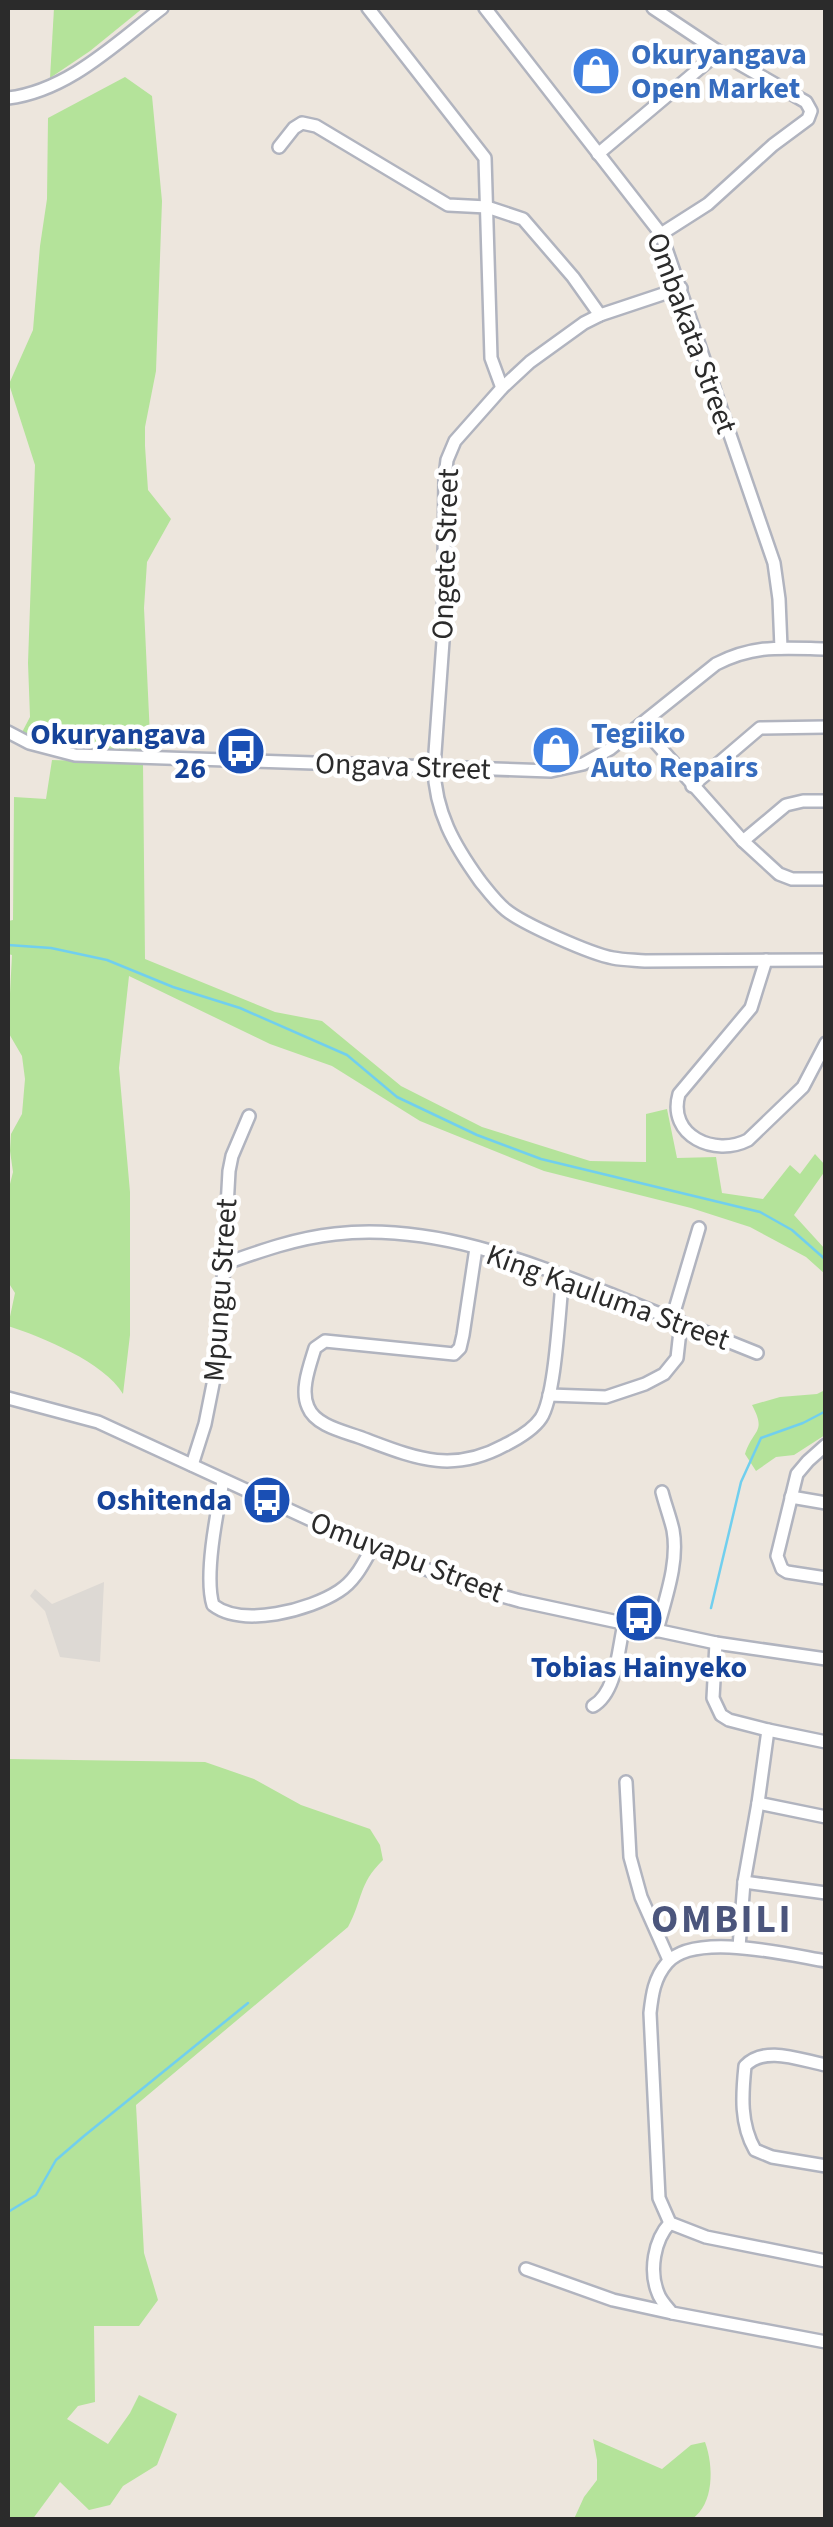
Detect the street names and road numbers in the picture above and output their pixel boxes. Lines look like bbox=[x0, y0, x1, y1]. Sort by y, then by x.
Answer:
street label: Ombakata Street bbox=[635, 227, 748, 440]
street label: Ongete Street bbox=[421, 468, 470, 640]
street label: Ongava Street bbox=[314, 742, 492, 791]
street label: Mpungu Street bbox=[193, 1197, 248, 1383]
street label: King Kauluma Street bbox=[480, 1233, 736, 1361]
street label: Omuvapu Street bbox=[304, 1501, 510, 1614]

